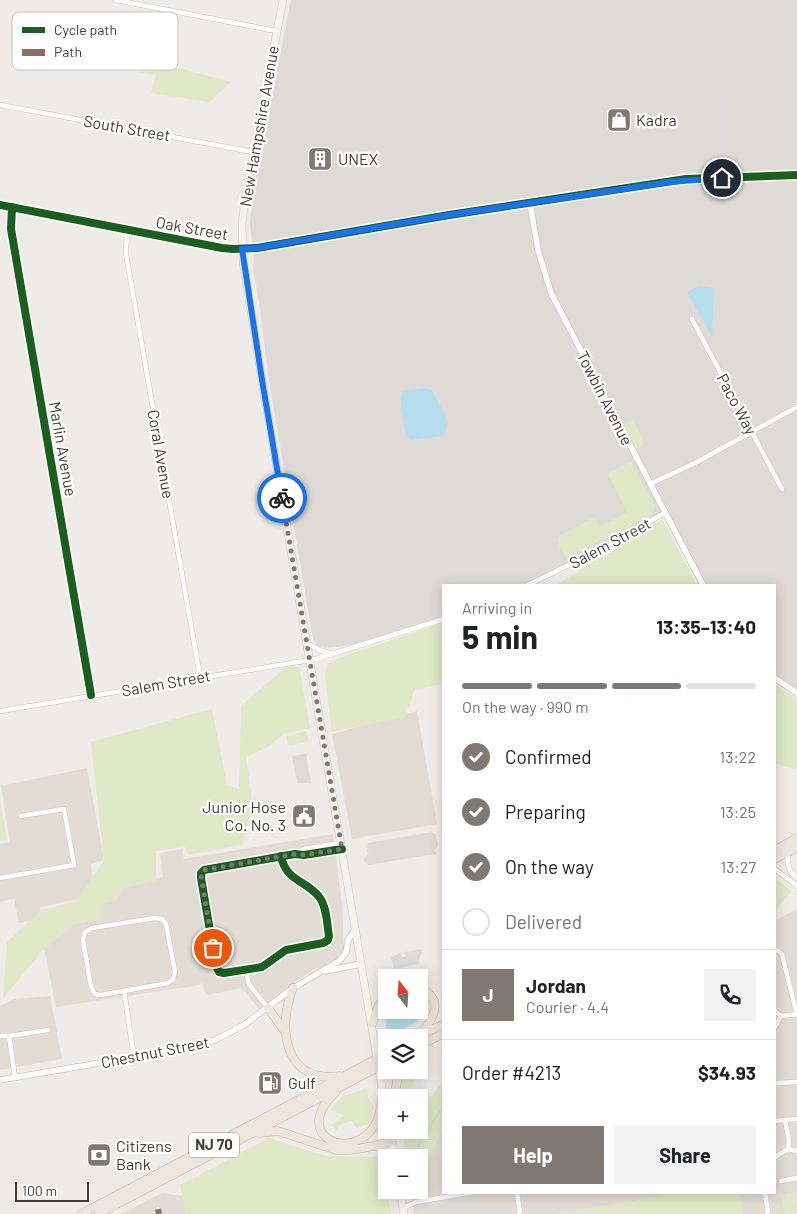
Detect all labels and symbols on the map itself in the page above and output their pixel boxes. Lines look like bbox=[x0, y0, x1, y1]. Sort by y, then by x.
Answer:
legend bbox=[12, 12, 178, 70]
text: Cycle path bbox=[54, 21, 117, 38]
text: Path bbox=[54, 43, 82, 60]
street label: New Hampshire Avenue bbox=[235, 44, 282, 208]
shop icon: Kadra bbox=[606, 107, 632, 133]
place label: Kadra bbox=[636, 110, 677, 129]
street label: South Street bbox=[82, 111, 172, 145]
building icon: UNEX bbox=[307, 146, 333, 172]
place label: UNEX bbox=[338, 149, 378, 168]
pin bbox=[701, 157, 743, 199]
street label: Oak Street bbox=[155, 212, 230, 243]
street label: Towbin Avenue bbox=[574, 347, 637, 448]
street label: Paco Way bbox=[713, 370, 762, 438]
street label: Marlin Avenue bbox=[46, 400, 81, 498]
street label: Coral Avenue bbox=[144, 408, 179, 500]
courier bbox=[257, 473, 307, 523]
street label: Salem Street bbox=[566, 513, 654, 572]
street label: Salem Street bbox=[120, 665, 212, 700]
place label: Junior Hose Co. No. 3 bbox=[202, 797, 286, 834]
public building icon: Junior Hose Co. No. 3 bbox=[291, 803, 317, 829]
pin bbox=[192, 927, 234, 969]
north arrow bbox=[378, 969, 428, 1019]
street label: Chestnut Street bbox=[99, 1032, 211, 1071]
fuel station icon: Gulf bbox=[257, 1070, 283, 1096]
place label: Gulf bbox=[288, 1073, 316, 1092]
road number: NJ 70 bbox=[189, 1132, 239, 1158]
place label: Citizens Bank bbox=[116, 1136, 172, 1173]
bank icon: Citizens Bank bbox=[86, 1142, 112, 1168]
scale bar bbox=[15, 1179, 89, 1202]

